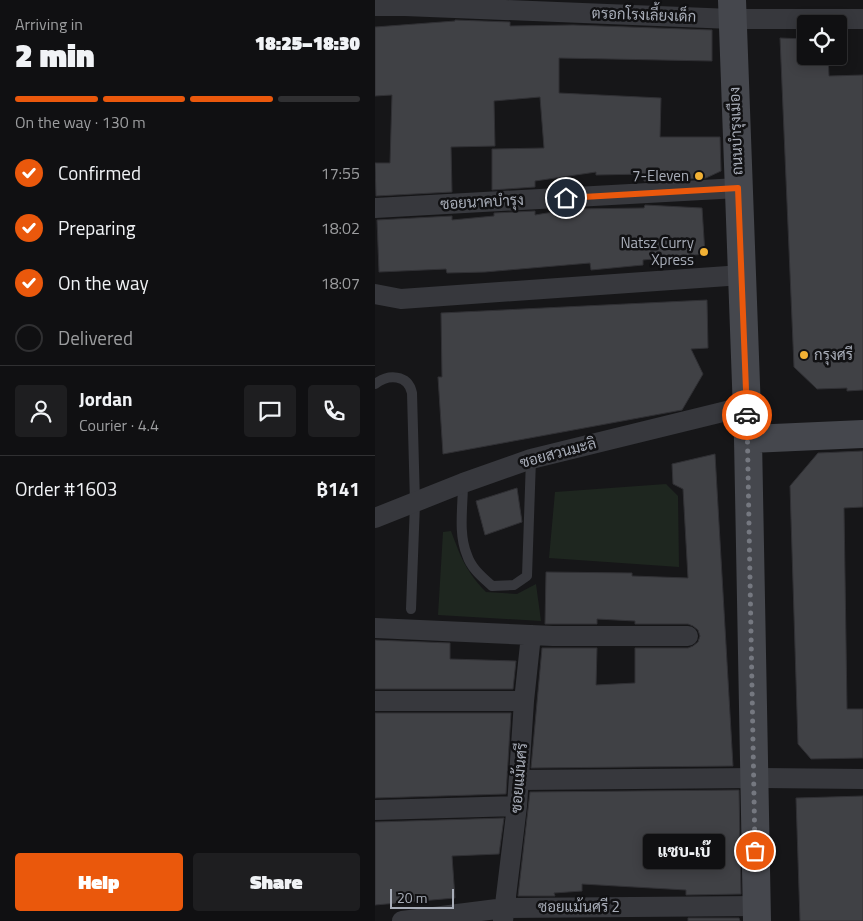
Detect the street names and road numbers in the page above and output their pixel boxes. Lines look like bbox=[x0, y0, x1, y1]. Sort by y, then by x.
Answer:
street label: ตรอกโรงเลี้ยงเด็ก bbox=[591, 0, 697, 28]
street label: ถนนบำรุงเมือง bbox=[722, 86, 749, 176]
street label: ซอยนาคบำรุง bbox=[440, 188, 524, 215]
street label: ซอยสวนมะลิ bbox=[517, 431, 599, 474]
street label: ซอยแม้นศรี bbox=[504, 742, 533, 814]
street label: ซอยแม้นศรี 2 bbox=[538, 895, 620, 918]

